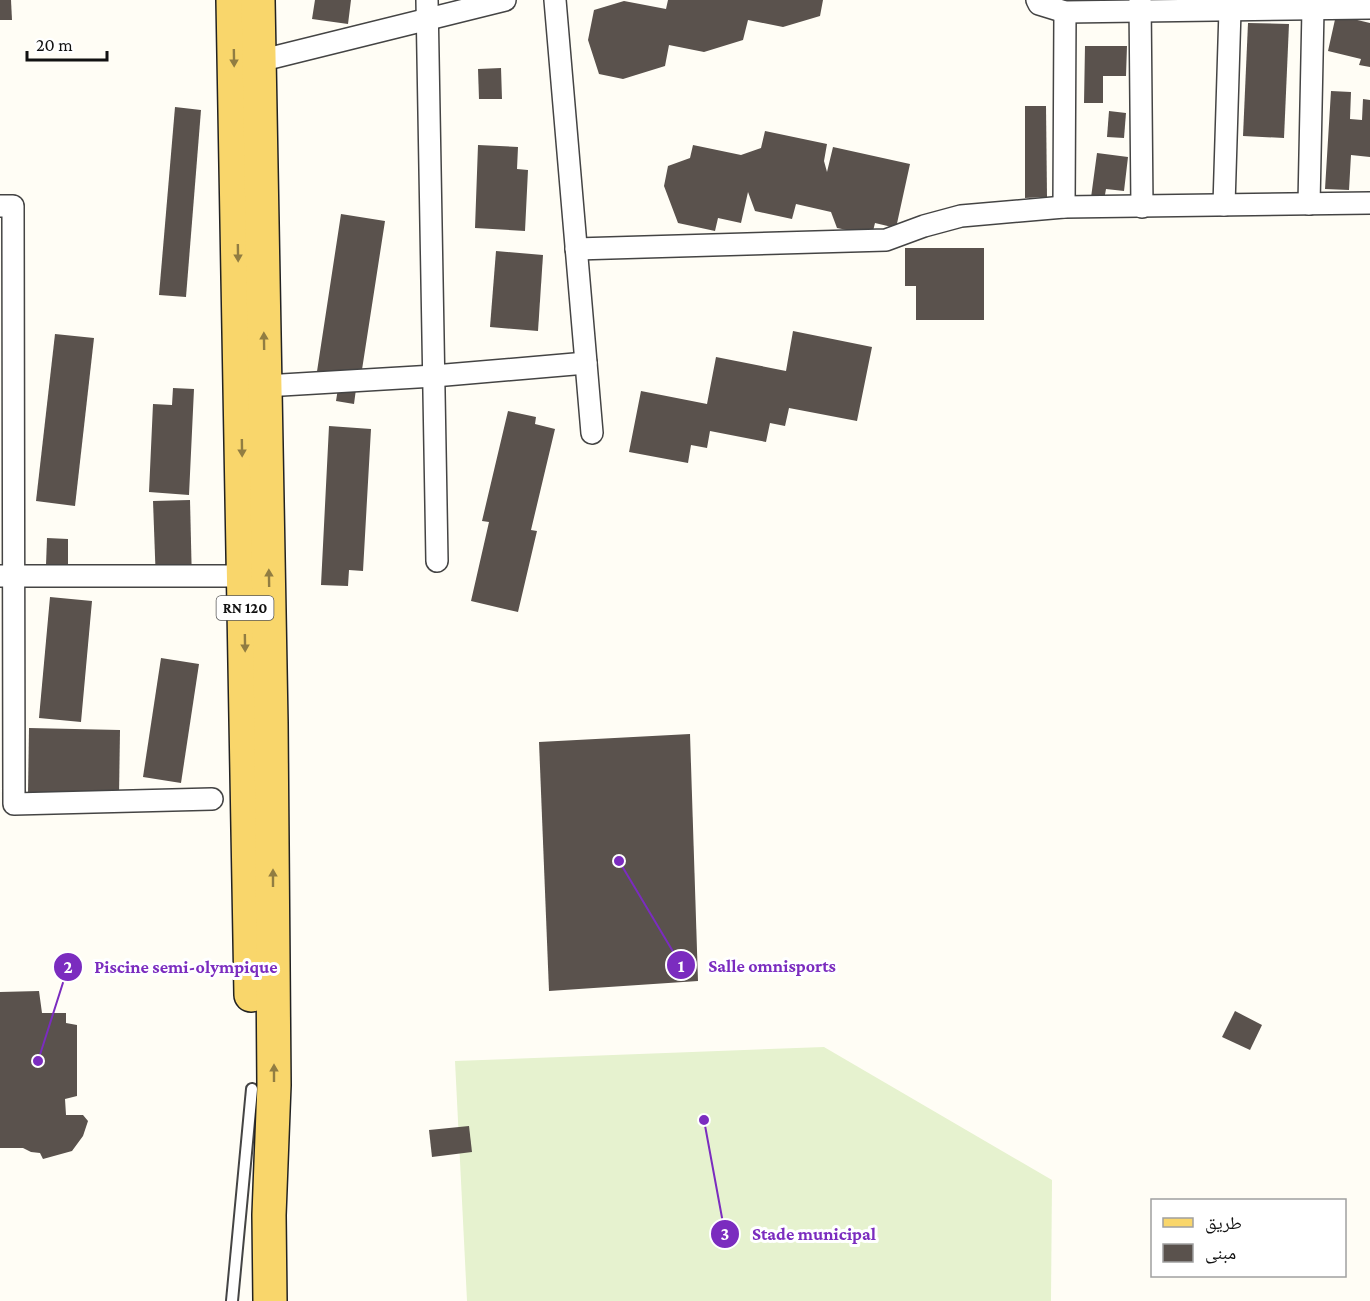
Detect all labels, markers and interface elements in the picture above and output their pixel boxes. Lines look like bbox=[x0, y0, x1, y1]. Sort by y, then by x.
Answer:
scale bar bbox=[27, 24, 106, 62]
text: 20 m bbox=[36, 35, 73, 55]
one-way arrow bbox=[229, 49, 239, 68]
one-way arrow bbox=[233, 244, 243, 263]
one-way arrow bbox=[259, 331, 269, 350]
one-way arrow bbox=[237, 439, 246, 458]
one-way arrow bbox=[264, 568, 273, 587]
road number: RN 120 bbox=[216, 596, 274, 620]
one-way arrow bbox=[241, 634, 250, 653]
one-way arrow bbox=[268, 868, 278, 887]
callout: Salle omnisports bbox=[666, 947, 848, 983]
callout: Piscine semi-olympique bbox=[53, 949, 290, 985]
text: 1 bbox=[678, 956, 685, 976]
text: Salle omnisports bbox=[708, 956, 836, 976]
text: 2 bbox=[63, 957, 73, 977]
text: Piscine semi-olympique bbox=[94, 957, 278, 977]
one-way arrow bbox=[269, 1063, 279, 1082]
legend bbox=[1151, 1199, 1346, 1277]
text: طريق bbox=[1205, 1213, 1242, 1234]
callout: Stade municipal bbox=[710, 1216, 888, 1252]
text: 3 bbox=[721, 1224, 729, 1244]
text: Stade municipal bbox=[752, 1224, 876, 1244]
text: مبنى bbox=[1205, 1243, 1236, 1264]

